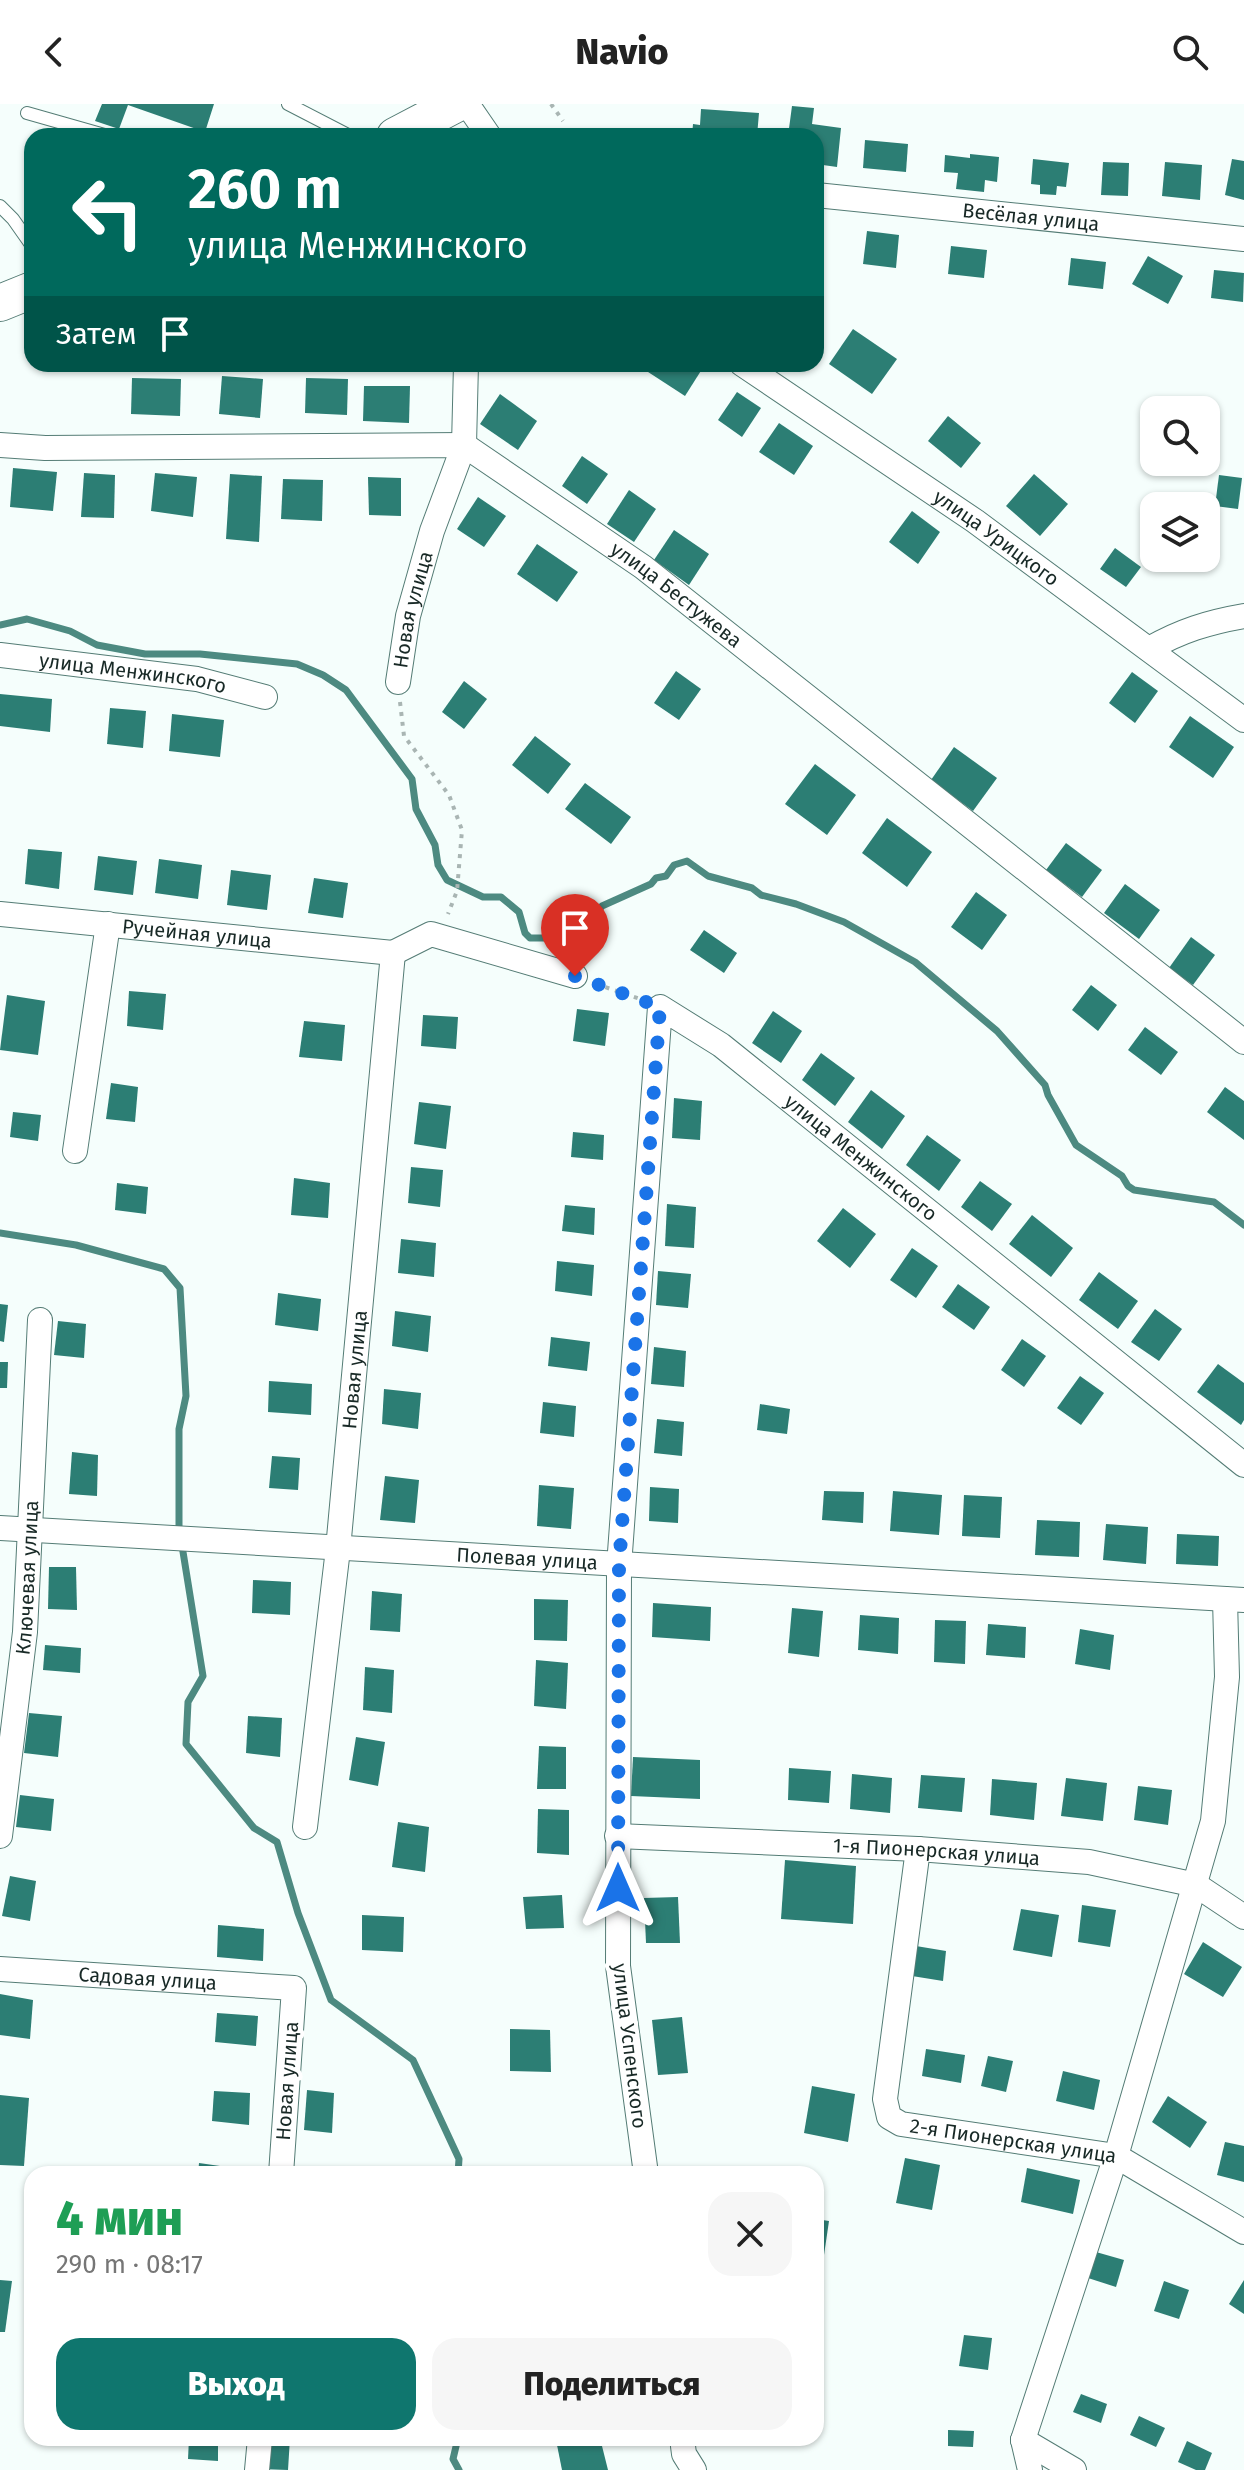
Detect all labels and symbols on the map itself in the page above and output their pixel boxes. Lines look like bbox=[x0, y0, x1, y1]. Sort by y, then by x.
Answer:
street label: Весёлая улица bbox=[961, 198, 1100, 236]
street label: улица Урицкого bbox=[929, 484, 1064, 591]
street label: улица Бестужева bbox=[606, 537, 747, 653]
street label: Новая улица bbox=[388, 548, 438, 670]
street label: улица Менжинского bbox=[38, 648, 229, 698]
pin bbox=[541, 894, 609, 976]
street label: Ручейная улица bbox=[121, 914, 273, 953]
street label: улица Менжинского bbox=[780, 1089, 942, 1226]
street label: Новая улица bbox=[337, 1309, 372, 1430]
street label: Ключевая улица bbox=[10, 1500, 43, 1656]
street label: Полевая улица bbox=[456, 1542, 598, 1575]
street label: 1-я Пионерская улица bbox=[833, 1833, 1041, 1870]
position arrow bbox=[576, 1846, 660, 1930]
street label: Садовая улица bbox=[78, 1962, 218, 1995]
street label: улица Успенского bbox=[608, 1962, 652, 2130]
street label: Новая улица bbox=[271, 2021, 303, 2141]
street label: 2-я Пионерская улица bbox=[908, 2113, 1118, 2168]

